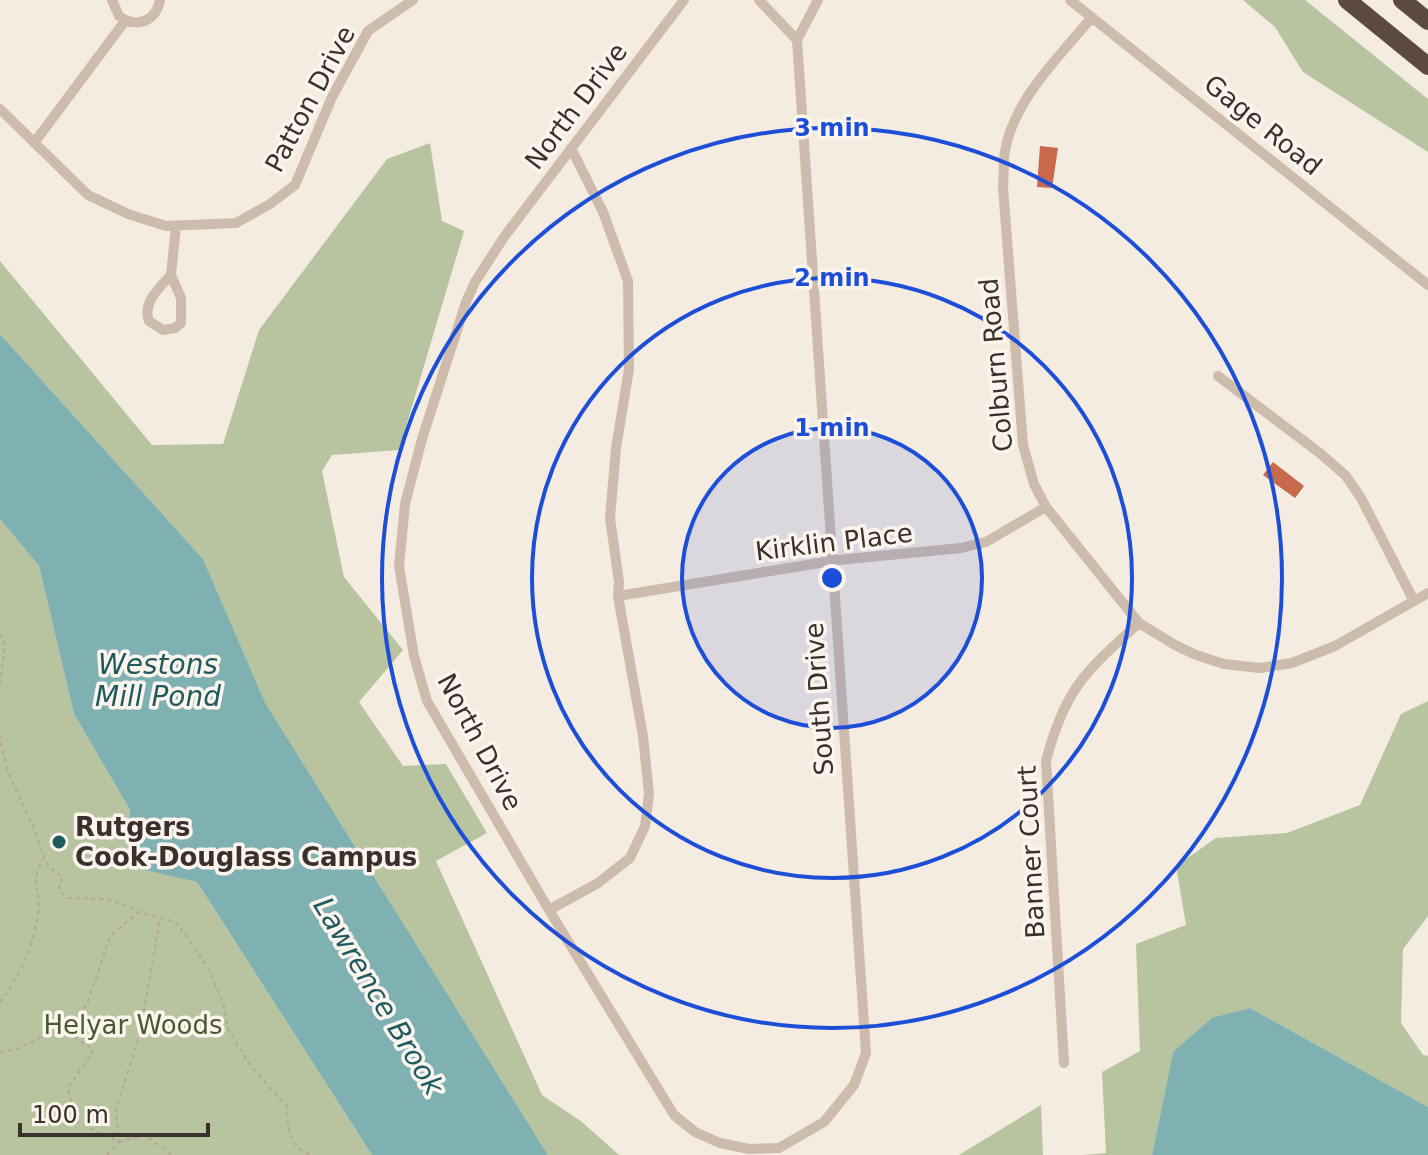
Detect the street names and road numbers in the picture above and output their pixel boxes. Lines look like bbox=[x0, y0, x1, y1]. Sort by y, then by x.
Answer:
street label: Patton Drive bbox=[259, 21, 361, 177]
street label: North Drive bbox=[519, 37, 633, 175]
street label: Gage Road bbox=[1198, 69, 1328, 181]
street label: Colburn Road bbox=[973, 277, 1019, 453]
street label: Kirklin Place bbox=[754, 517, 914, 567]
street label: South Drive bbox=[799, 622, 839, 776]
street label: North Drive bbox=[431, 669, 529, 815]
street label: Banner Court bbox=[1011, 765, 1051, 939]

